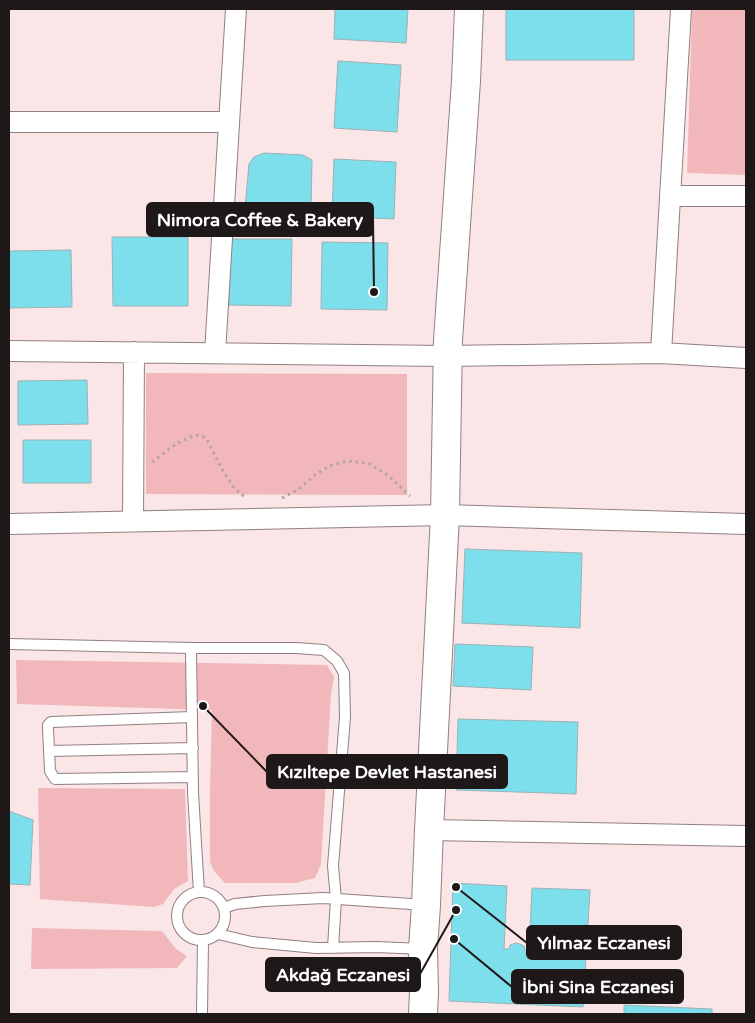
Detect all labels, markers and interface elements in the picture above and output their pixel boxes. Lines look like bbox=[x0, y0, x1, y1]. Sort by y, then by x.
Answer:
callout: Nimora Coffee & Bakery bbox=[147, 203, 373, 236]
text: Nimora Coffee & Bakery bbox=[157, 209, 363, 231]
callout: Kızıltepe Devlet Hastanesi bbox=[267, 755, 507, 788]
text: Kızıltepe Devlet Hastanesi bbox=[277, 761, 497, 783]
callout: Yılmaz Eczanesi bbox=[527, 926, 681, 959]
text: Yılmaz Eczanesi bbox=[537, 932, 671, 954]
callout: Akdağ Eczanesi bbox=[266, 958, 420, 991]
text: Akdağ Eczanesi bbox=[276, 964, 410, 986]
callout: İbni Sina Eczanesi bbox=[512, 970, 683, 1003]
text: İbni Sina Eczanesi bbox=[522, 976, 674, 998]

